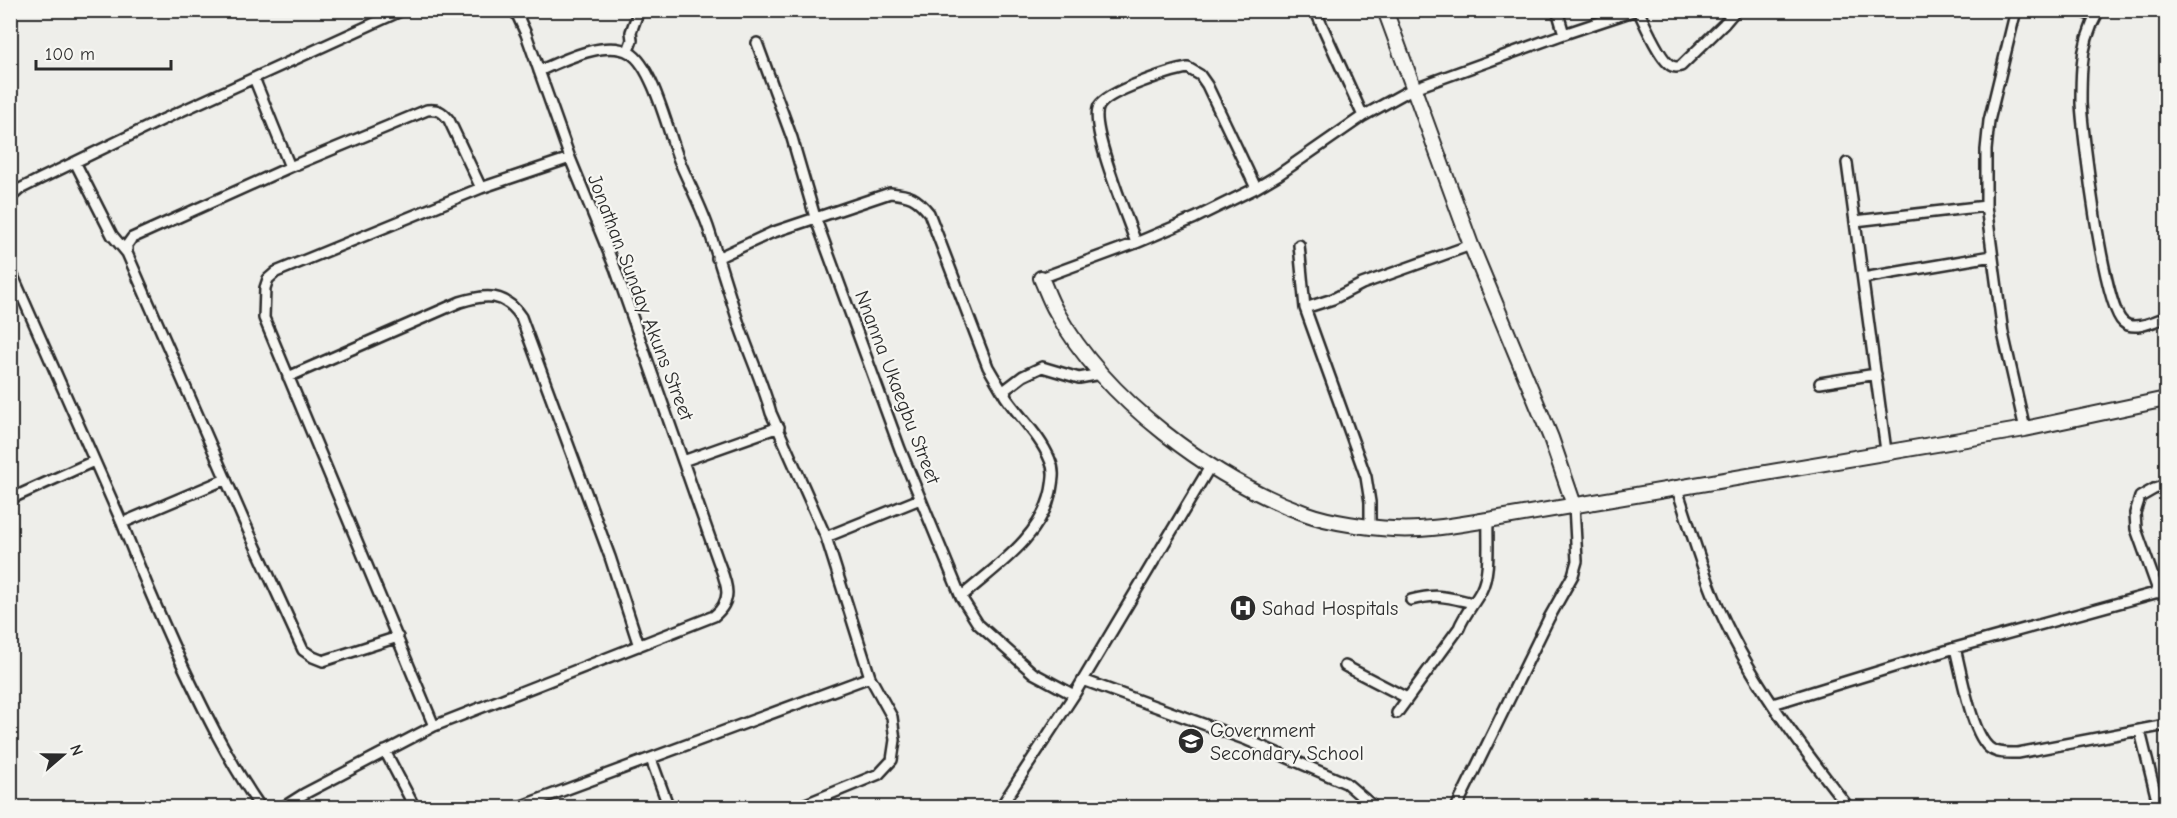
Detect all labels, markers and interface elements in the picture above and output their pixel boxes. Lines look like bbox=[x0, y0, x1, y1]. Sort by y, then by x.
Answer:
scale bar bbox=[36, 33, 171, 71]
text: 100 m bbox=[45, 44, 95, 65]
street label: Jonathan Sunday Akuns Street bbox=[583, 171, 699, 425]
street label: Nnanna Ukaegbu Street bbox=[850, 287, 946, 488]
hospital icon: Sahad Hospitals bbox=[1228, 593, 1258, 623]
place label: Sahad Hospitals bbox=[1262, 597, 1398, 620]
place label: Government Secondary School bbox=[1210, 719, 1364, 765]
north arrow bbox=[33, 725, 93, 785]
school or university icon: Government Secondary School bbox=[1176, 726, 1206, 756]
text: N bbox=[66, 742, 86, 758]

